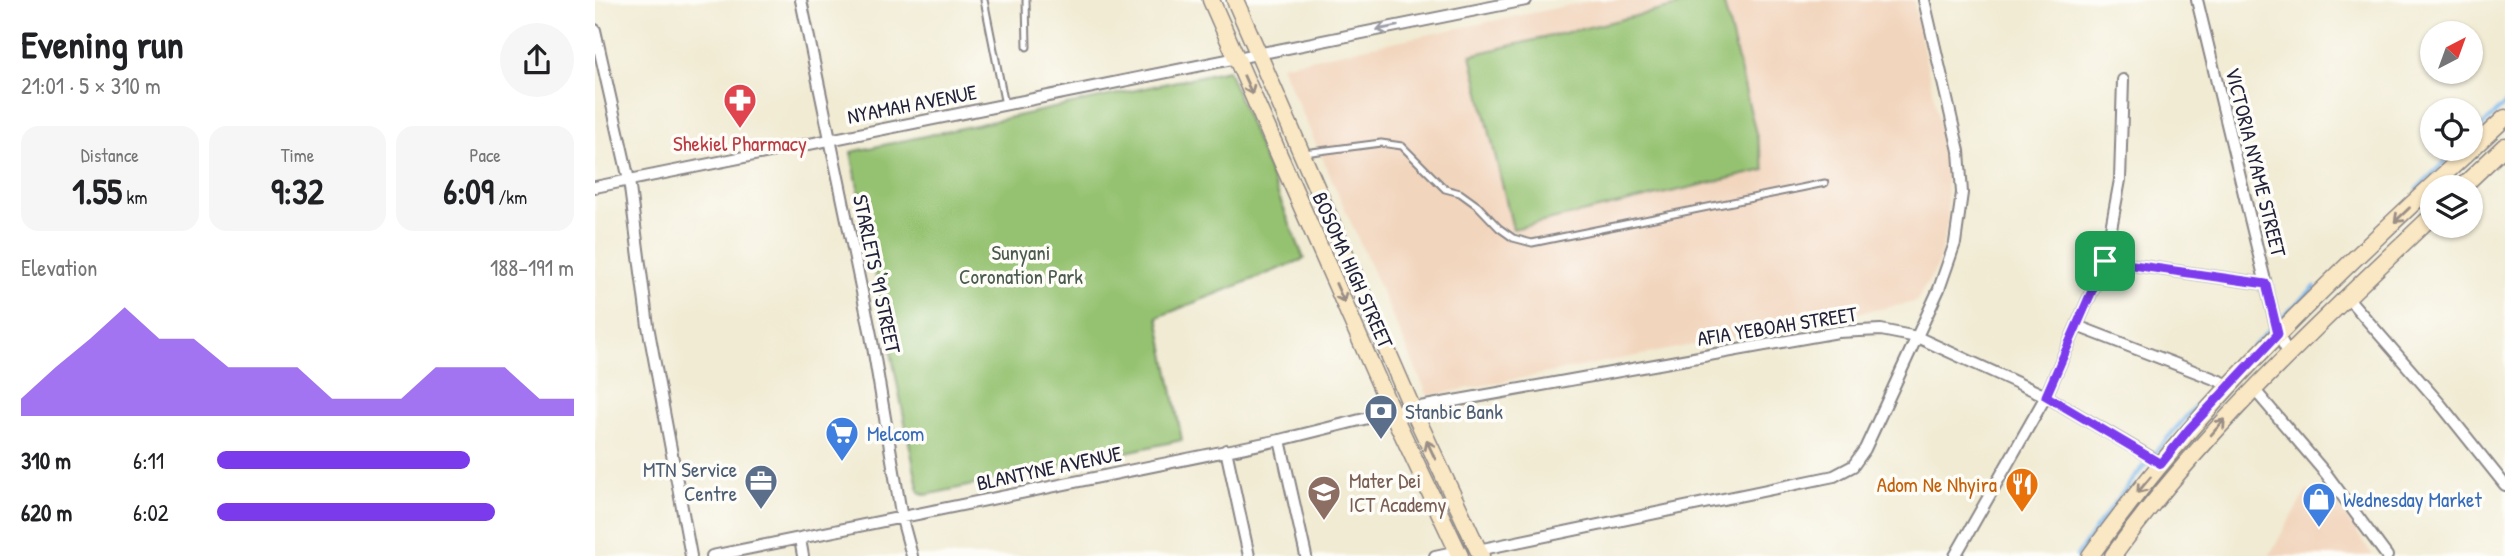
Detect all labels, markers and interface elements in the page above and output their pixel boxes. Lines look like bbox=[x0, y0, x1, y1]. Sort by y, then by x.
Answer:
text: Evening run bbox=[21, 18, 184, 70]
one-way arrow bbox=[1376, 21, 1399, 35]
north arrow bbox=[2420, 21, 2483, 84]
map controls bbox=[2420, 21, 2483, 238]
button: share bbox=[500, 23, 574, 97]
street label: VICTORIA NYAME STREET bbox=[2218, 64, 2294, 261]
text: 21:01 · 5 × 310 m bbox=[21, 70, 161, 101]
one-way arrow bbox=[1242, 74, 1255, 95]
street label: NYAMAH AVENUE bbox=[845, 77, 979, 131]
pharmacy icon: Shekiel Pharmacy bbox=[721, 81, 759, 130]
button: locate bbox=[2420, 98, 2483, 161]
place label: Shekiel Pharmacy bbox=[673, 129, 807, 158]
text: Distance bbox=[81, 142, 139, 168]
text: Time bbox=[281, 142, 314, 168]
text: Pace bbox=[469, 142, 501, 168]
text: 1.55 bbox=[72, 168, 122, 215]
text: 9:32 bbox=[271, 168, 324, 215]
text: 6:09 bbox=[443, 168, 494, 215]
button: layers bbox=[2420, 175, 2483, 238]
text: km bbox=[122, 184, 147, 210]
text: /km bbox=[494, 184, 527, 210]
street label: BOSOMA HIGH STREET bbox=[1306, 187, 1401, 354]
street label: STARLETS '91 STREET bbox=[846, 192, 908, 357]
one-way arrow bbox=[2394, 206, 2411, 223]
pin bbox=[2075, 231, 2135, 291]
park label: Sunyani Coronation Park bbox=[959, 238, 1083, 291]
icon: arrive bbox=[2086, 242, 2124, 280]
text: Elevation bbox=[21, 252, 97, 283]
text: 188–191 m bbox=[490, 252, 574, 283]
one-way arrow bbox=[1334, 282, 1347, 303]
street label: AFIA YEBOAH STREET bbox=[1695, 299, 1860, 353]
bank icon: Stanbic Bank bbox=[1362, 392, 1400, 441]
place label: Stanbic Bank bbox=[1405, 397, 1503, 426]
supermarket icon: Melcom bbox=[823, 414, 861, 463]
place label: Melcom bbox=[867, 419, 924, 448]
one-way arrow bbox=[2210, 419, 2226, 437]
street label: BLANTYNE AVENUE bbox=[974, 438, 1124, 498]
one-way arrow bbox=[1424, 440, 1438, 461]
text: 310 m bbox=[21, 445, 71, 476]
text: 6:11 bbox=[133, 445, 164, 476]
place label: MTN Service Centre bbox=[643, 455, 737, 508]
office icon: MTN Service Centre bbox=[742, 462, 780, 511]
restaurant icon: Adom Ne Nhyira bbox=[2003, 465, 2041, 514]
place label: Mater Dei ICT Academy bbox=[1349, 466, 1447, 519]
place label: Adom Ne Nhyira bbox=[1877, 470, 1997, 499]
school or university icon: Mater Dei ICT Academy bbox=[1305, 473, 1343, 522]
one-way arrow bbox=[2136, 476, 2151, 494]
shop icon: Wednesday Market bbox=[2300, 480, 2338, 529]
place label: Wednesday Market bbox=[2343, 485, 2482, 514]
text: 620 m bbox=[21, 497, 72, 528]
text: 6:02 bbox=[133, 497, 169, 528]

